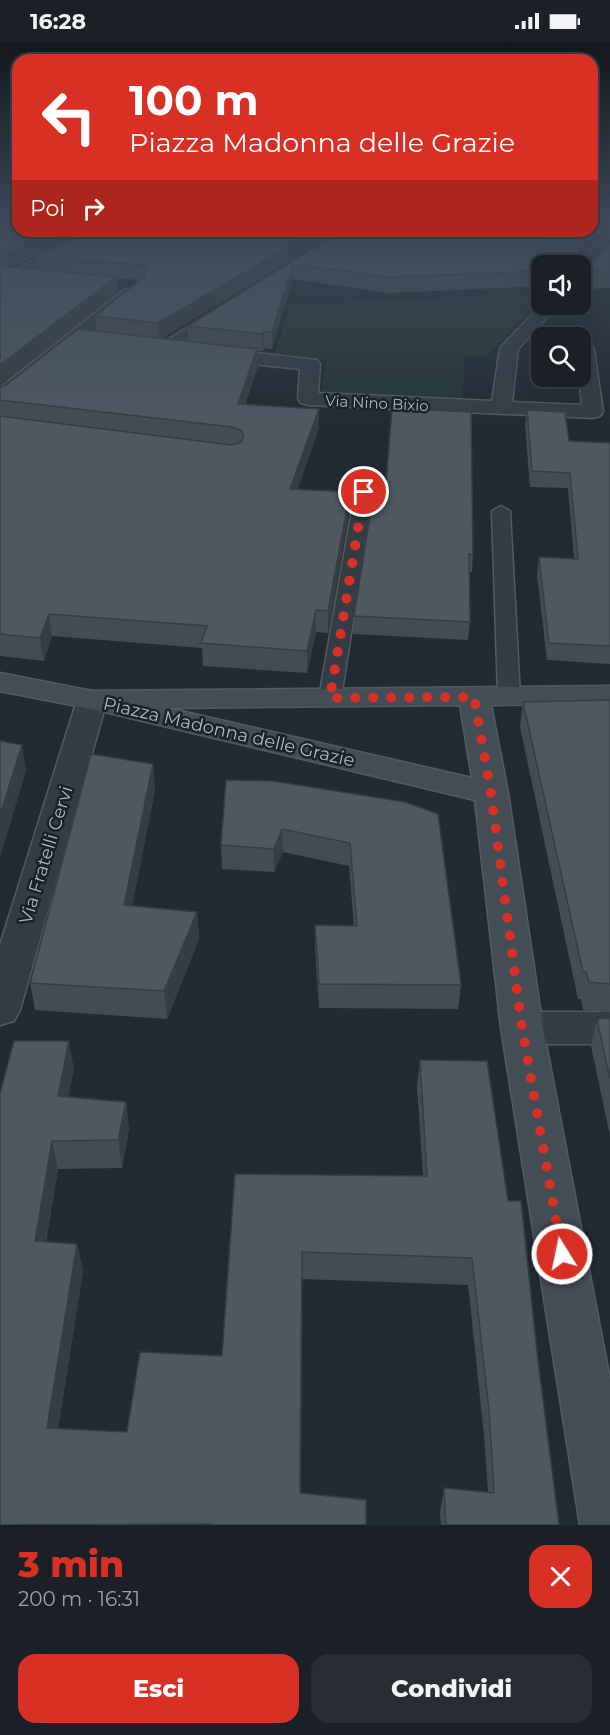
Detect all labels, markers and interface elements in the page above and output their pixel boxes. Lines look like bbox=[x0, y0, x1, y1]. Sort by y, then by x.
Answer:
text: 16:28 bbox=[30, 8, 86, 35]
text: 100 m bbox=[129, 74, 258, 126]
icon: left bbox=[30, 78, 108, 156]
text: Piazza Madonna delle Grazie bbox=[129, 126, 515, 159]
icon: right bbox=[77, 192, 110, 225]
text: Poi bbox=[30, 195, 65, 222]
map controls bbox=[531, 255, 591, 387]
button: sound bbox=[531, 255, 591, 315]
button: search bbox=[531, 327, 591, 387]
street label: Via Nino Bixio bbox=[325, 391, 429, 415]
pin bbox=[338, 466, 389, 517]
icon: arrive bbox=[347, 475, 380, 508]
street label: Piazza Madonna delle Grazie bbox=[101, 692, 357, 772]
street label: Via Fratelli Cervi bbox=[15, 783, 77, 927]
position arrow bbox=[530, 1222, 594, 1286]
text: 3 min bbox=[18, 1542, 124, 1586]
button: close bbox=[529, 1545, 592, 1608]
text: 200 m · 16:31 bbox=[18, 1587, 140, 1611]
button: Esci bbox=[18, 1654, 299, 1723]
button: Condividi bbox=[311, 1654, 592, 1723]

